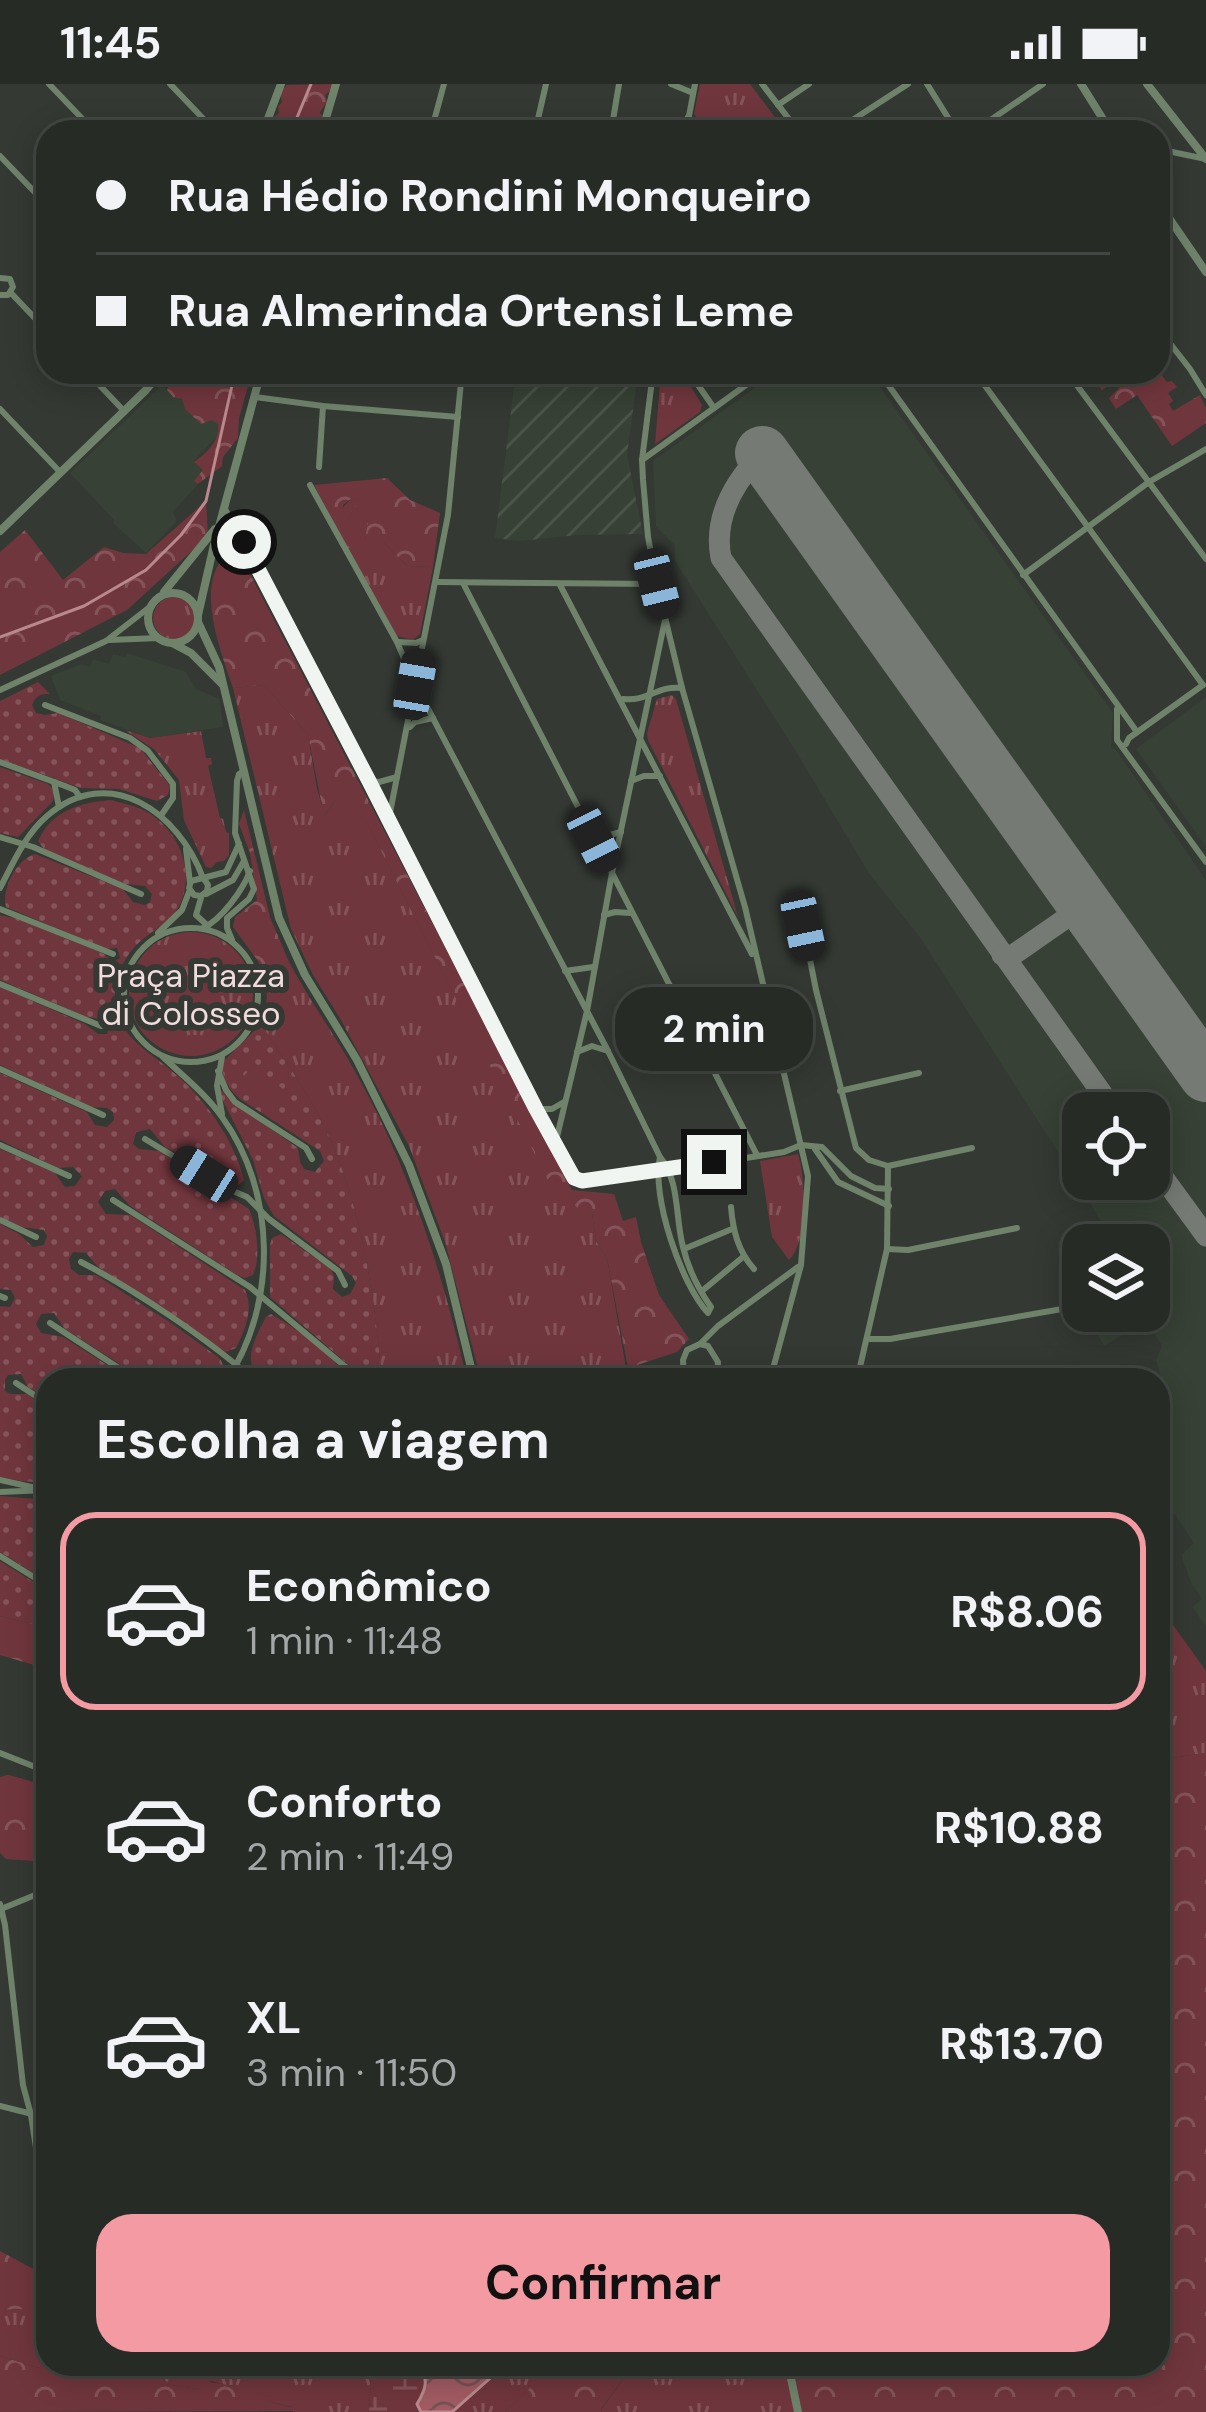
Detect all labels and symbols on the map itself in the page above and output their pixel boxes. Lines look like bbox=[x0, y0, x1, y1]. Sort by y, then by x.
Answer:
route start bbox=[217, 515, 271, 569]
car bbox=[631, 545, 683, 623]
car bbox=[391, 645, 439, 723]
car bbox=[562, 799, 626, 879]
car bbox=[778, 887, 828, 965]
park label: Praça Piazza di Colosseo bbox=[97, 954, 285, 1035]
callout: 2 min bbox=[615, 988, 813, 1072]
route end bbox=[687, 1135, 741, 1189]
car bbox=[164, 1140, 244, 1208]

